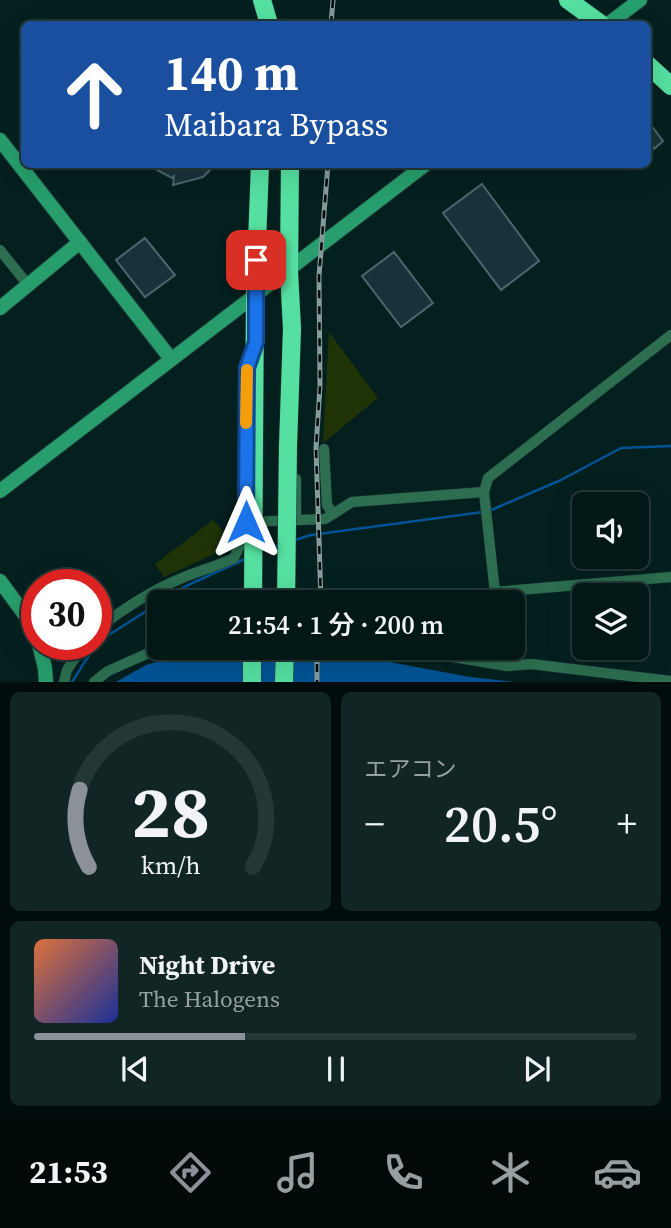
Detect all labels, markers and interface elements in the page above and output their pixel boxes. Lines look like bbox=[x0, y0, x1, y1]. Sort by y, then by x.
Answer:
text: 140 m bbox=[164, 39, 299, 106]
icon: ahead bbox=[49, 49, 140, 140]
text: Maibara Bypass bbox=[164, 103, 388, 147]
pin bbox=[226, 230, 286, 290]
icon: arrive bbox=[237, 241, 275, 279]
position arrow bbox=[209, 485, 283, 559]
map controls bbox=[572, 492, 649, 660]
button: sound bbox=[572, 492, 649, 569]
speed limit sign: 30 bbox=[21, 569, 112, 660]
button: layers bbox=[572, 583, 649, 660]
text: 21:54 · 1 分 · 200 m bbox=[228, 607, 444, 643]
text: エアコン bbox=[365, 753, 457, 785]
text: 28 bbox=[131, 763, 210, 862]
text: 20.5° bbox=[444, 788, 558, 859]
text: − bbox=[365, 798, 385, 850]
text: + bbox=[617, 798, 637, 850]
text: km/h bbox=[140, 848, 200, 882]
text: Night Drive bbox=[139, 947, 275, 983]
text: The Halogens bbox=[139, 983, 280, 1015]
icon: previous bbox=[116, 1050, 154, 1088]
icon: pause bbox=[317, 1050, 355, 1088]
icon: next bbox=[518, 1050, 556, 1088]
icon: directions bbox=[166, 1148, 215, 1197]
icon: music bbox=[273, 1148, 322, 1197]
icon: phone bbox=[379, 1148, 428, 1197]
icon: climate bbox=[486, 1148, 535, 1197]
icon: car bbox=[593, 1148, 642, 1197]
text: 21:53 bbox=[29, 1150, 108, 1194]

